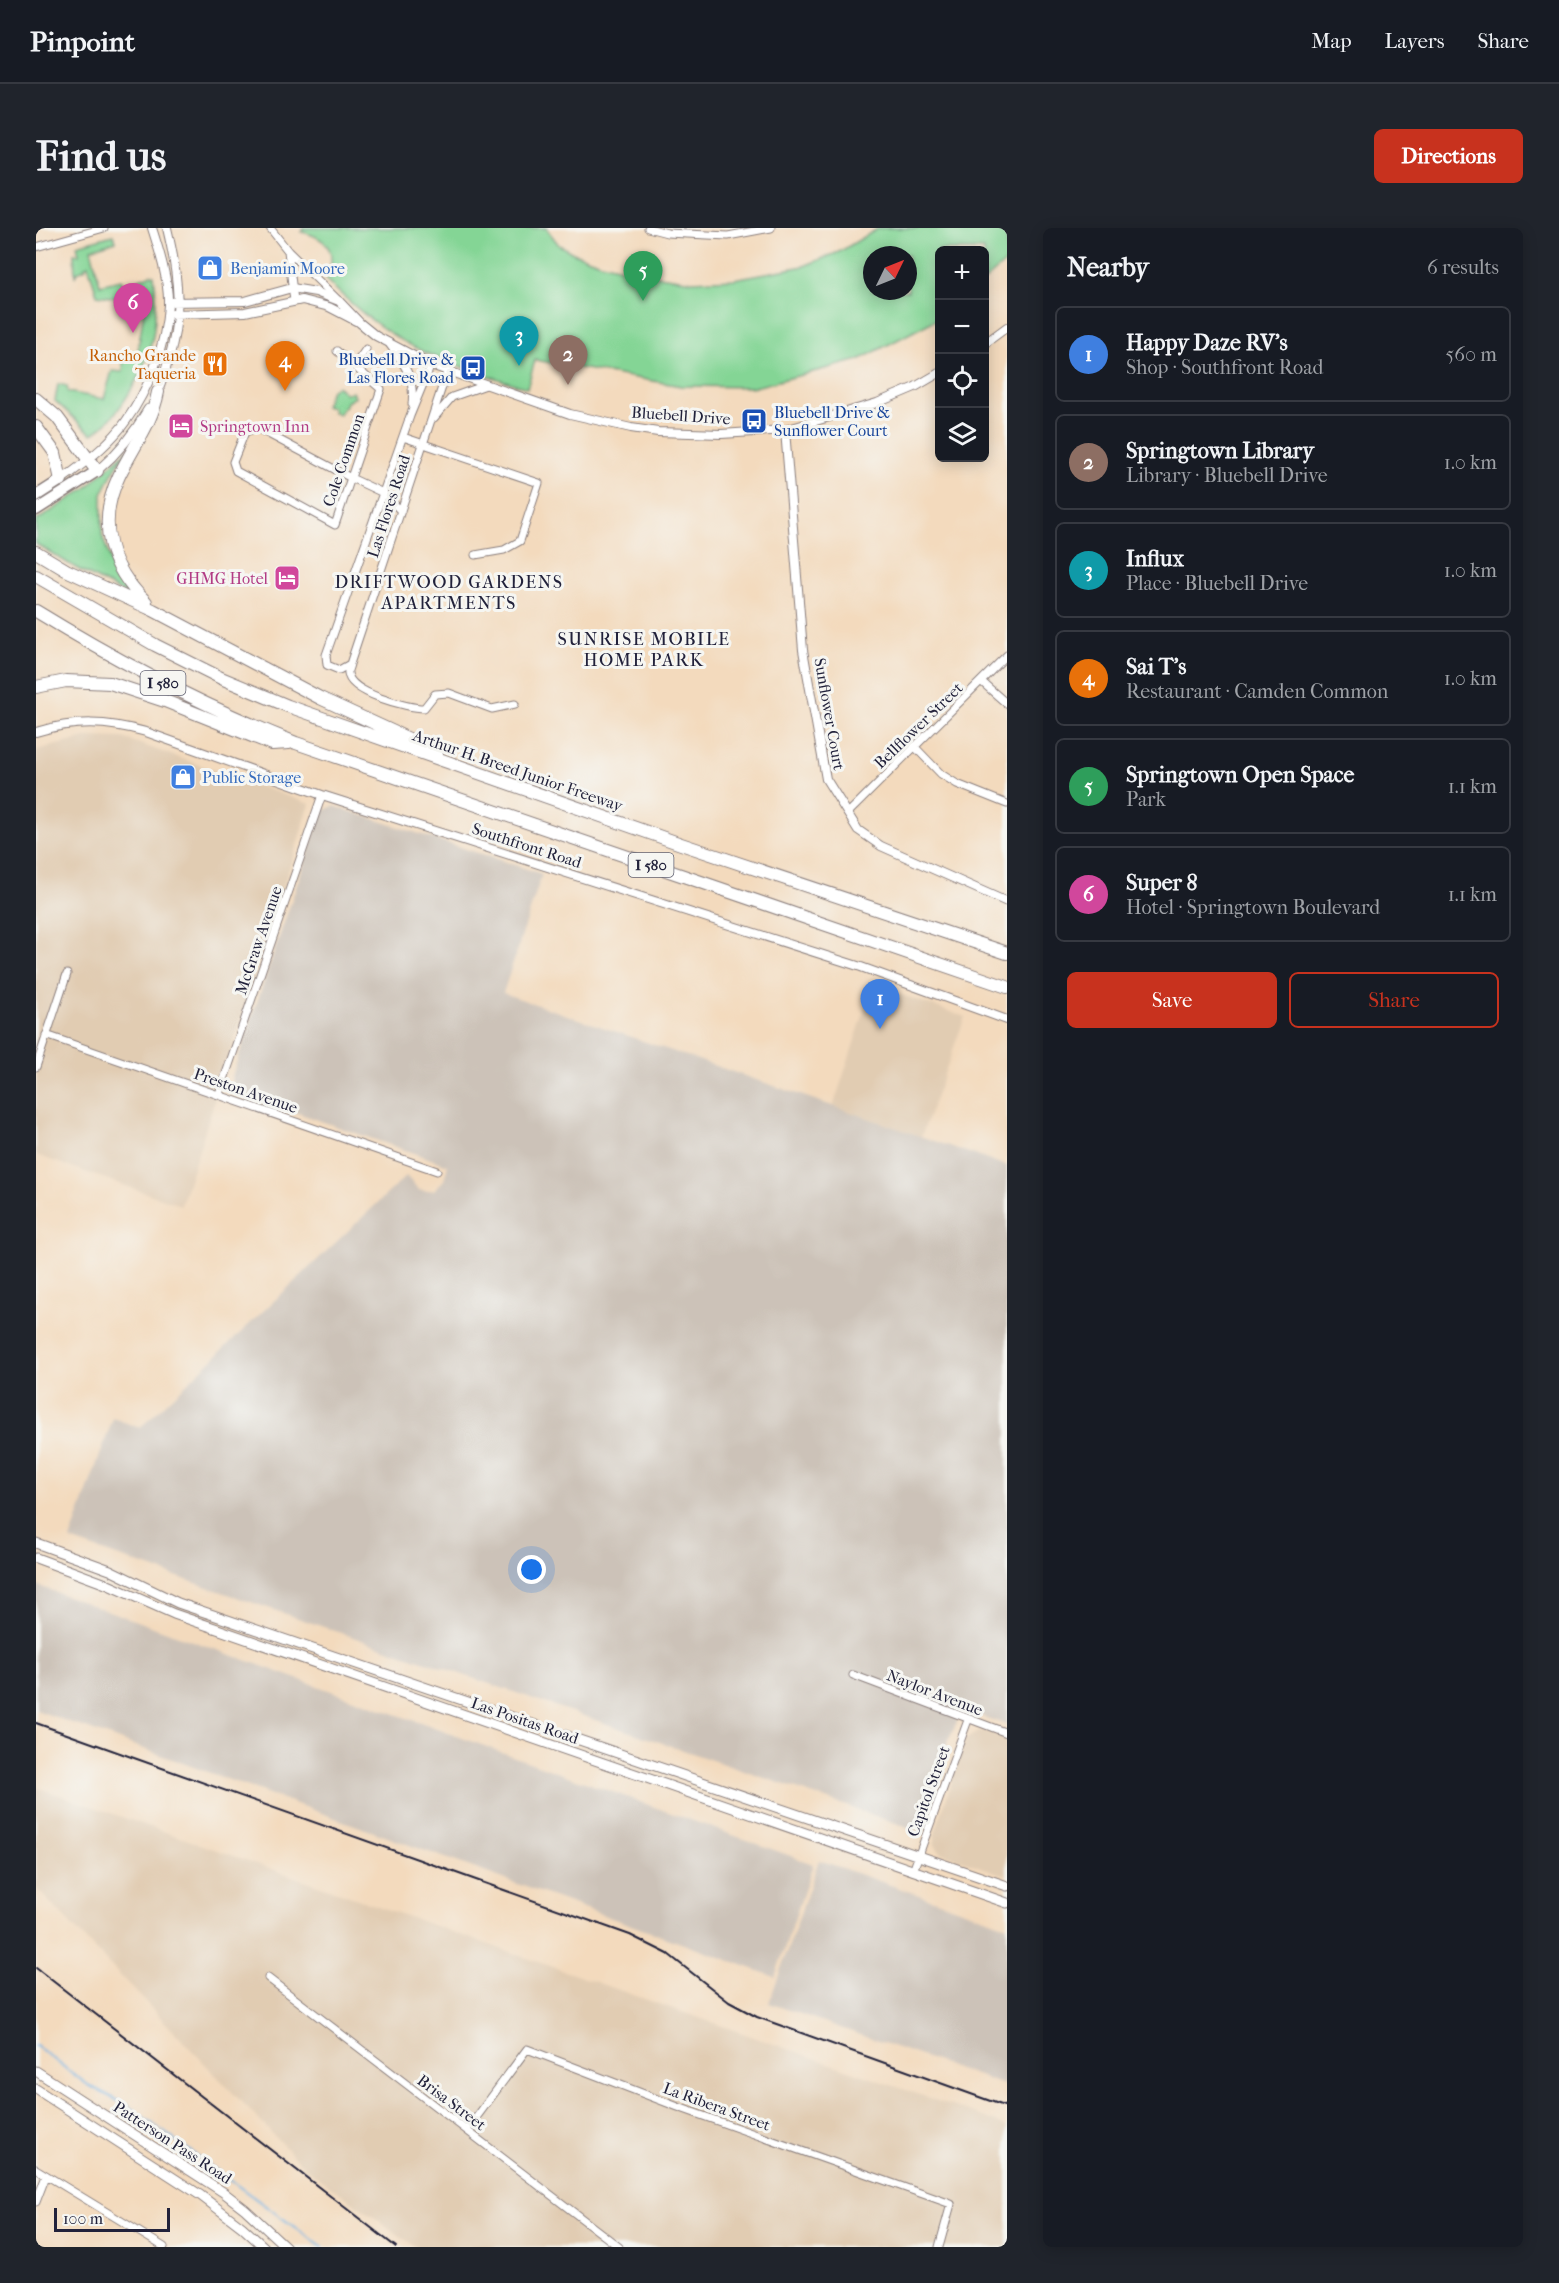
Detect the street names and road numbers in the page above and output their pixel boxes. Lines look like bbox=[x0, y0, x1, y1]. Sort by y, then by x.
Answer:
street label: Bluebell Drive bbox=[631, 403, 731, 428]
street label: Cole Common bbox=[319, 411, 368, 509]
street label: Las Flores Road bbox=[363, 452, 414, 560]
street label: Sunflower Court bbox=[810, 656, 849, 772]
road number: I 580 bbox=[140, 671, 186, 695]
street label: Bellflower Street bbox=[870, 678, 967, 772]
street label: Arthur H. Breed Junior Freeway bbox=[410, 725, 626, 816]
street label: Southfront Road bbox=[470, 819, 584, 872]
road number: I 580 bbox=[628, 853, 674, 877]
street label: McGraw Avenue bbox=[231, 883, 286, 997]
street label: Preston Avenue bbox=[192, 1064, 300, 1117]
street label: Naylor Avenue bbox=[884, 1665, 986, 1720]
street label: Las Positas Road bbox=[469, 1693, 581, 1748]
street label: Capitol Street bbox=[903, 1743, 954, 1839]
street label: Brisa Street bbox=[414, 2070, 490, 2135]
street label: La Ribera Street bbox=[661, 2078, 773, 2135]
street label: Patterson Pass Road bbox=[110, 2097, 236, 2188]

